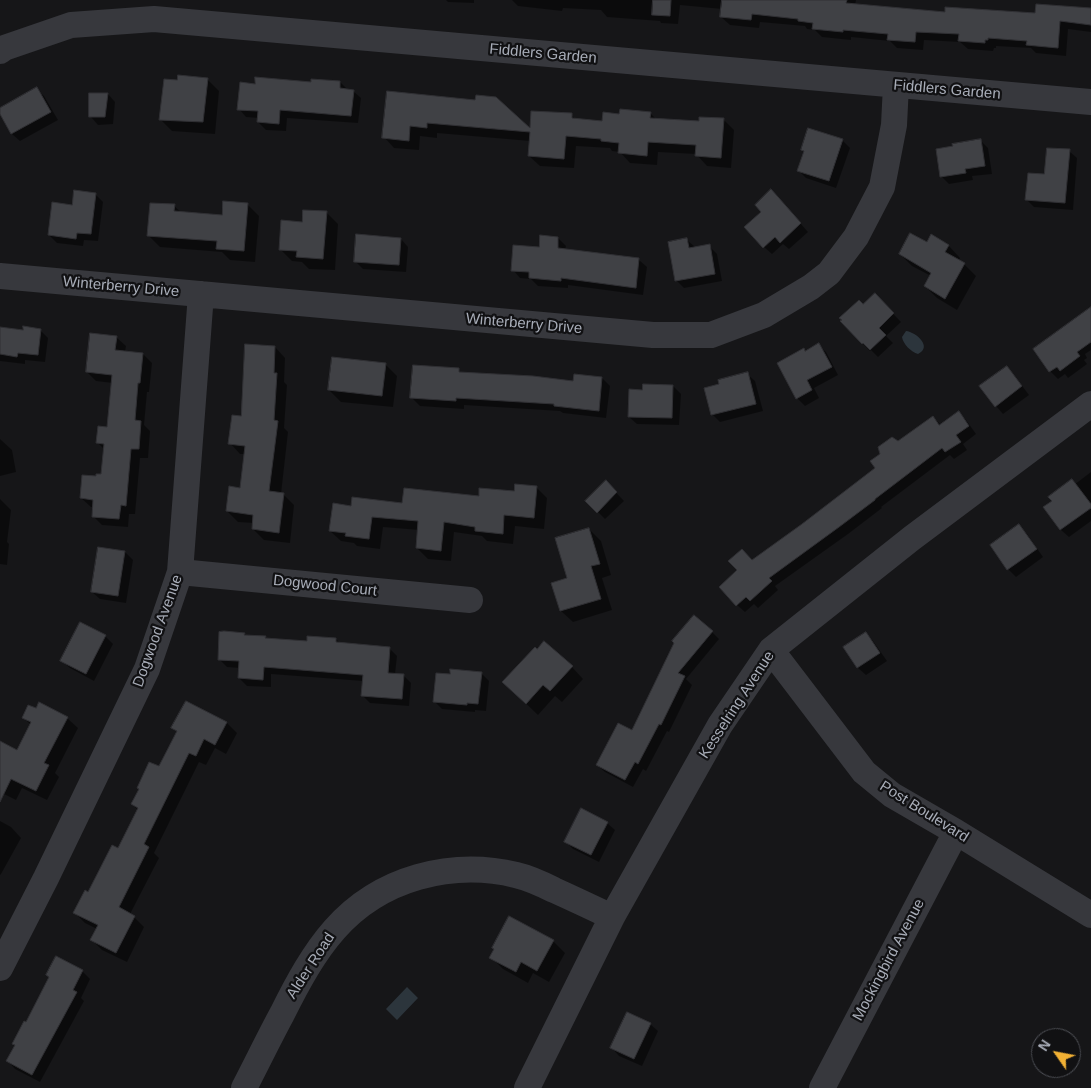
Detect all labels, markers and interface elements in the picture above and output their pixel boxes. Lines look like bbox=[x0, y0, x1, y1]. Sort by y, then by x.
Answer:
street label: Fiddlers Garden bbox=[489, 40, 597, 68]
street label: Fiddlers Garden bbox=[893, 76, 1001, 104]
street label: Winterberry Drive bbox=[62, 273, 180, 301]
street label: Winterberry Drive bbox=[465, 310, 583, 338]
street label: Dogwood Avenue bbox=[129, 572, 187, 690]
street label: Dogwood Court bbox=[272, 572, 378, 600]
street label: Kesselring Avenue bbox=[695, 648, 779, 762]
street label: Post Boulevard bbox=[876, 777, 972, 847]
street label: Mockingbird Avenue bbox=[849, 896, 929, 1024]
street label: Alder Road bbox=[283, 930, 339, 1002]
north arrow bbox=[1031, 1028, 1081, 1078]
text: N bbox=[1035, 1037, 1054, 1054]

